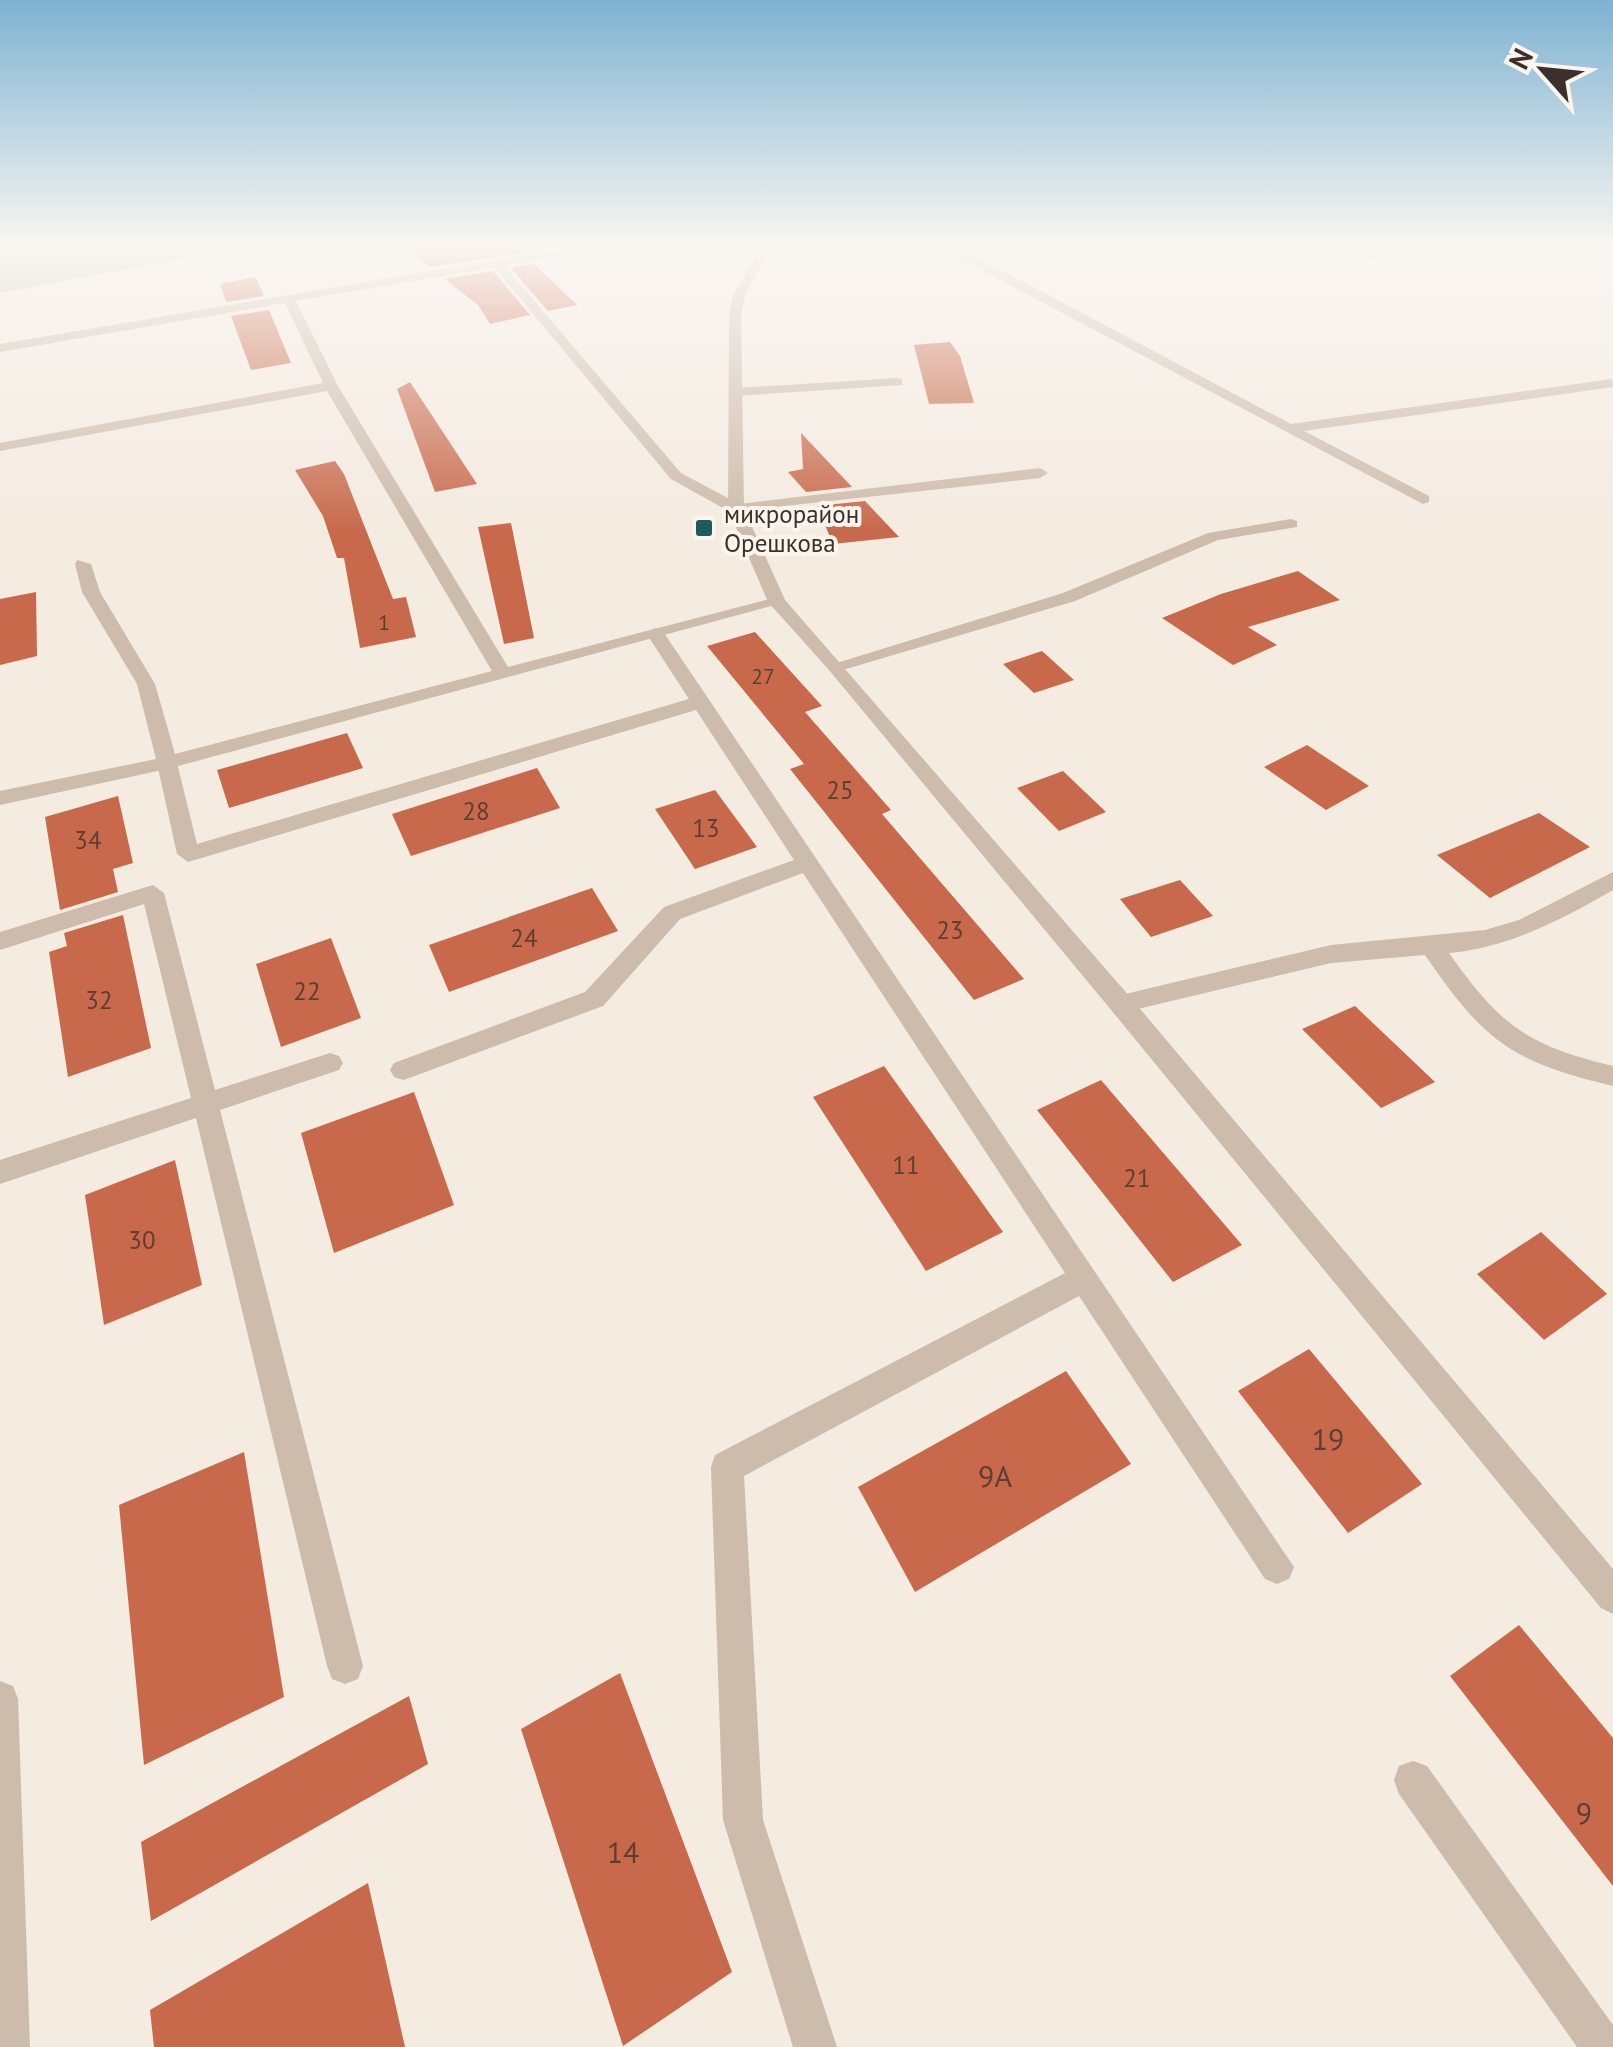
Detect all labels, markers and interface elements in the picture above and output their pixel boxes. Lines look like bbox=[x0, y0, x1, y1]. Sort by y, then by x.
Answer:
north arrow bbox=[1493, 20, 1593, 120]
text: N bbox=[1500, 42, 1541, 75]
place label: микрорайон Орешкова bbox=[724, 498, 859, 559]
marker: микрорайон Орешкова bbox=[693, 517, 715, 539]
house number: 1 bbox=[378, 608, 390, 636]
house number: 27 bbox=[751, 662, 775, 690]
house number: 25 bbox=[826, 774, 854, 806]
house number: 28 bbox=[462, 795, 490, 827]
house number: 13 bbox=[692, 812, 720, 844]
house number: 34 bbox=[74, 824, 102, 856]
house number: 23 bbox=[936, 914, 964, 946]
house number: 24 bbox=[510, 922, 538, 954]
house number: 22 bbox=[293, 975, 321, 1007]
house number: 32 bbox=[85, 984, 113, 1016]
house number: 11 bbox=[892, 1149, 920, 1181]
house number: 21 bbox=[1123, 1162, 1151, 1194]
house number: 30 bbox=[128, 1224, 156, 1256]
house number: 19 bbox=[1312, 1419, 1344, 1458]
house number: 9А bbox=[978, 1456, 1012, 1495]
house number: 9 bbox=[1576, 1793, 1592, 1832]
house number: 14 bbox=[607, 1832, 639, 1871]

